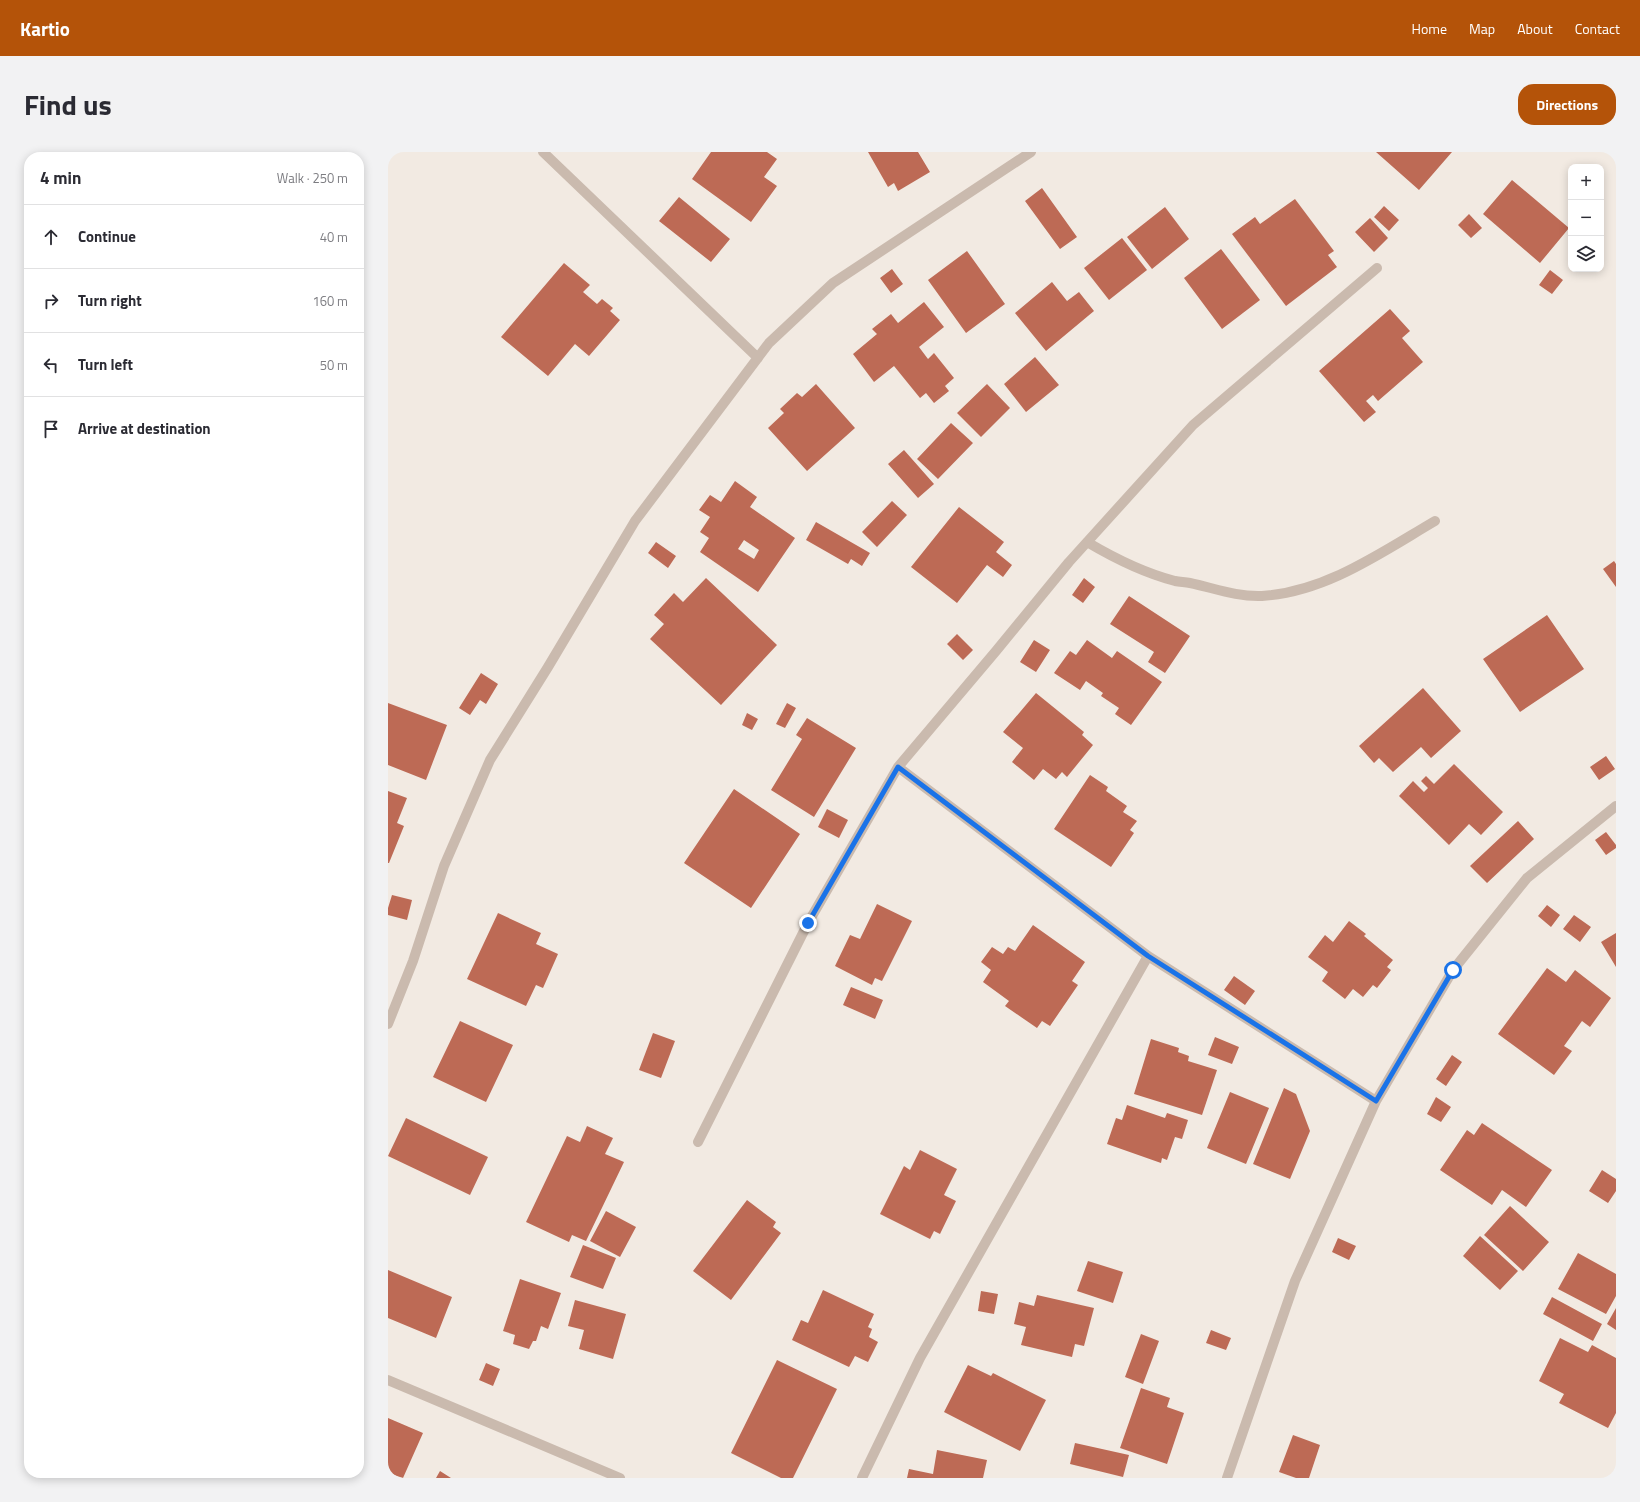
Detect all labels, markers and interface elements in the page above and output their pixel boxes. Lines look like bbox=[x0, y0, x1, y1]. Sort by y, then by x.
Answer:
text: Kartio bbox=[20, 14, 70, 43]
text: Home bbox=[1412, 18, 1447, 39]
text: Map bbox=[1469, 18, 1495, 39]
text: About bbox=[1517, 18, 1553, 39]
text: Contact bbox=[1575, 18, 1620, 39]
text: Find us bbox=[24, 83, 112, 126]
button: Directions bbox=[1518, 84, 1616, 125]
map controls bbox=[1568, 164, 1604, 272]
button: + bbox=[1568, 164, 1604, 200]
text: 4 min bbox=[40, 165, 81, 191]
text: Walk · 250 m bbox=[277, 168, 348, 188]
button: − bbox=[1568, 200, 1604, 236]
text: Continue bbox=[78, 225, 136, 248]
icon: ahead bbox=[40, 226, 62, 248]
text: 40 m bbox=[320, 227, 348, 247]
button: layers bbox=[1568, 236, 1604, 272]
text: Turn right bbox=[78, 289, 142, 312]
icon: right bbox=[40, 290, 62, 312]
text: 160 m bbox=[312, 291, 348, 311]
text: Turn left bbox=[78, 353, 133, 376]
icon: left bbox=[40, 354, 62, 376]
text: 50 m bbox=[320, 355, 348, 375]
text: Arrive at destination bbox=[78, 417, 211, 440]
icon: arrive bbox=[40, 418, 62, 440]
route end bbox=[799, 914, 817, 932]
route start bbox=[1444, 961, 1462, 979]

